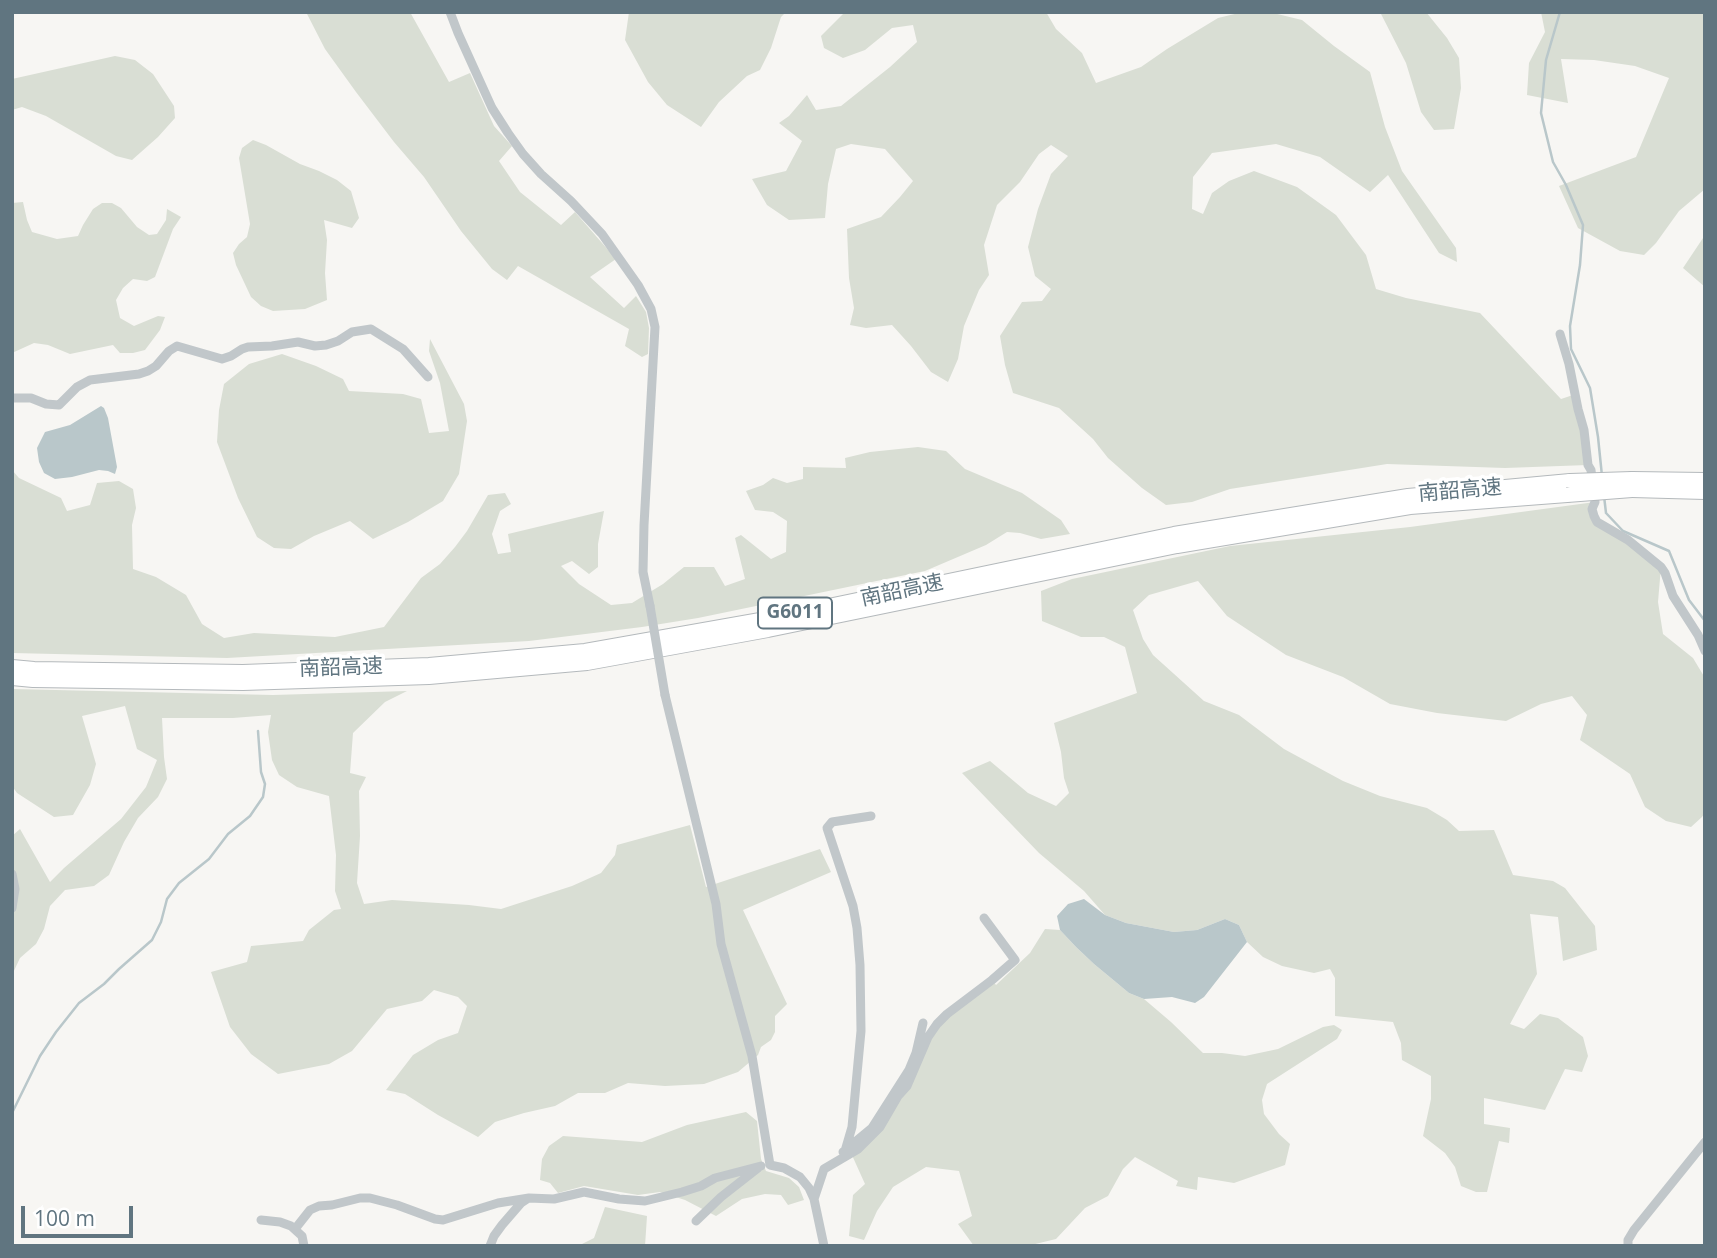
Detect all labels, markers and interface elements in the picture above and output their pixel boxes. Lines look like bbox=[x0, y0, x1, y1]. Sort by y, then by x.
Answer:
street label: 南韶高速 bbox=[1417, 475, 1503, 507]
street label: 南韶高速 bbox=[858, 570, 946, 612]
road number: G6011 bbox=[758, 598, 832, 628]
street label: 南韶高速 bbox=[299, 654, 383, 682]
scale bar bbox=[24, 1192, 136, 1236]
text: 100 m bbox=[34, 1204, 95, 1232]

